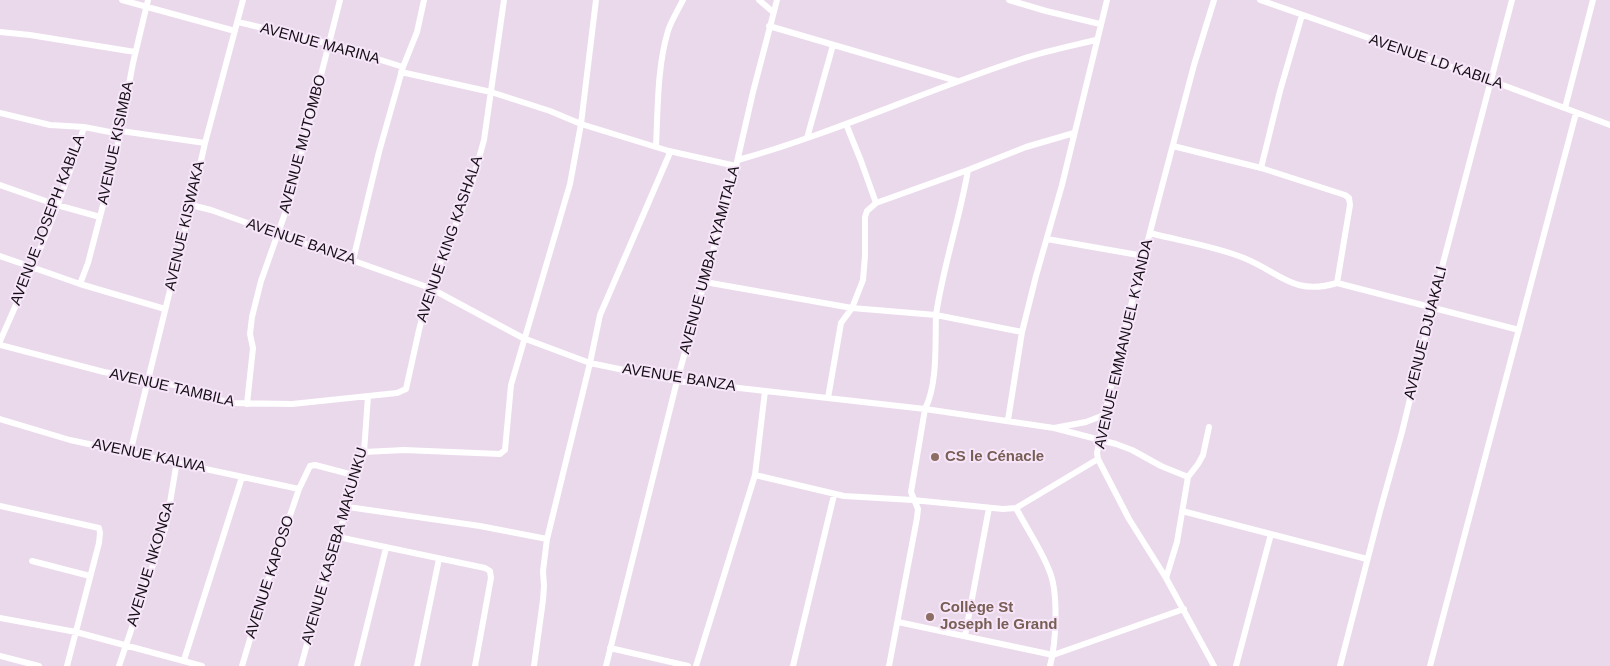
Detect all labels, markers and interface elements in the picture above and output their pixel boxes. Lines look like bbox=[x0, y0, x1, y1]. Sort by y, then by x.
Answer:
street label: AVENUE MARINA bbox=[258, 19, 382, 69]
street label: AVENUE LD KABILA bbox=[1367, 31, 1505, 93]
street label: AVENUE MUTOMBO bbox=[276, 73, 330, 215]
street label: AVENUE KISIMBA bbox=[94, 80, 138, 206]
street label: AVENUE JOSEPH KABILA bbox=[7, 132, 89, 308]
street label: AVENUE KING KASHALA bbox=[413, 153, 487, 325]
street label: AVENUE KISWAKA bbox=[161, 159, 209, 293]
street label: AVENUE UMBA KYAMITALA bbox=[676, 164, 744, 356]
street label: AVENUE BANZA bbox=[244, 215, 358, 269]
street label: AVENUE EMMANUEL KYANDA bbox=[1091, 237, 1157, 451]
street label: AVENUE DJUAKALI bbox=[1401, 265, 1451, 401]
street label: AVENUE BANZA bbox=[621, 360, 737, 396]
street label: AVENUE TAMBILA bbox=[108, 365, 236, 411]
street label: AVENUE KALWA bbox=[91, 435, 207, 477]
street label: AVENUE KASEBA MAKUNKU bbox=[298, 445, 372, 647]
place label: CS le Cénacle bbox=[945, 448, 1044, 466]
marker: CS le Cénacle bbox=[929, 451, 941, 463]
street label: AVENUE NKONGA bbox=[123, 499, 179, 629]
street label: AVENUE KAPOSO bbox=[242, 513, 298, 641]
place label: Collège St Joseph le Grand bbox=[940, 599, 1058, 634]
marker: Collège St Joseph le Grand bbox=[924, 611, 936, 623]

